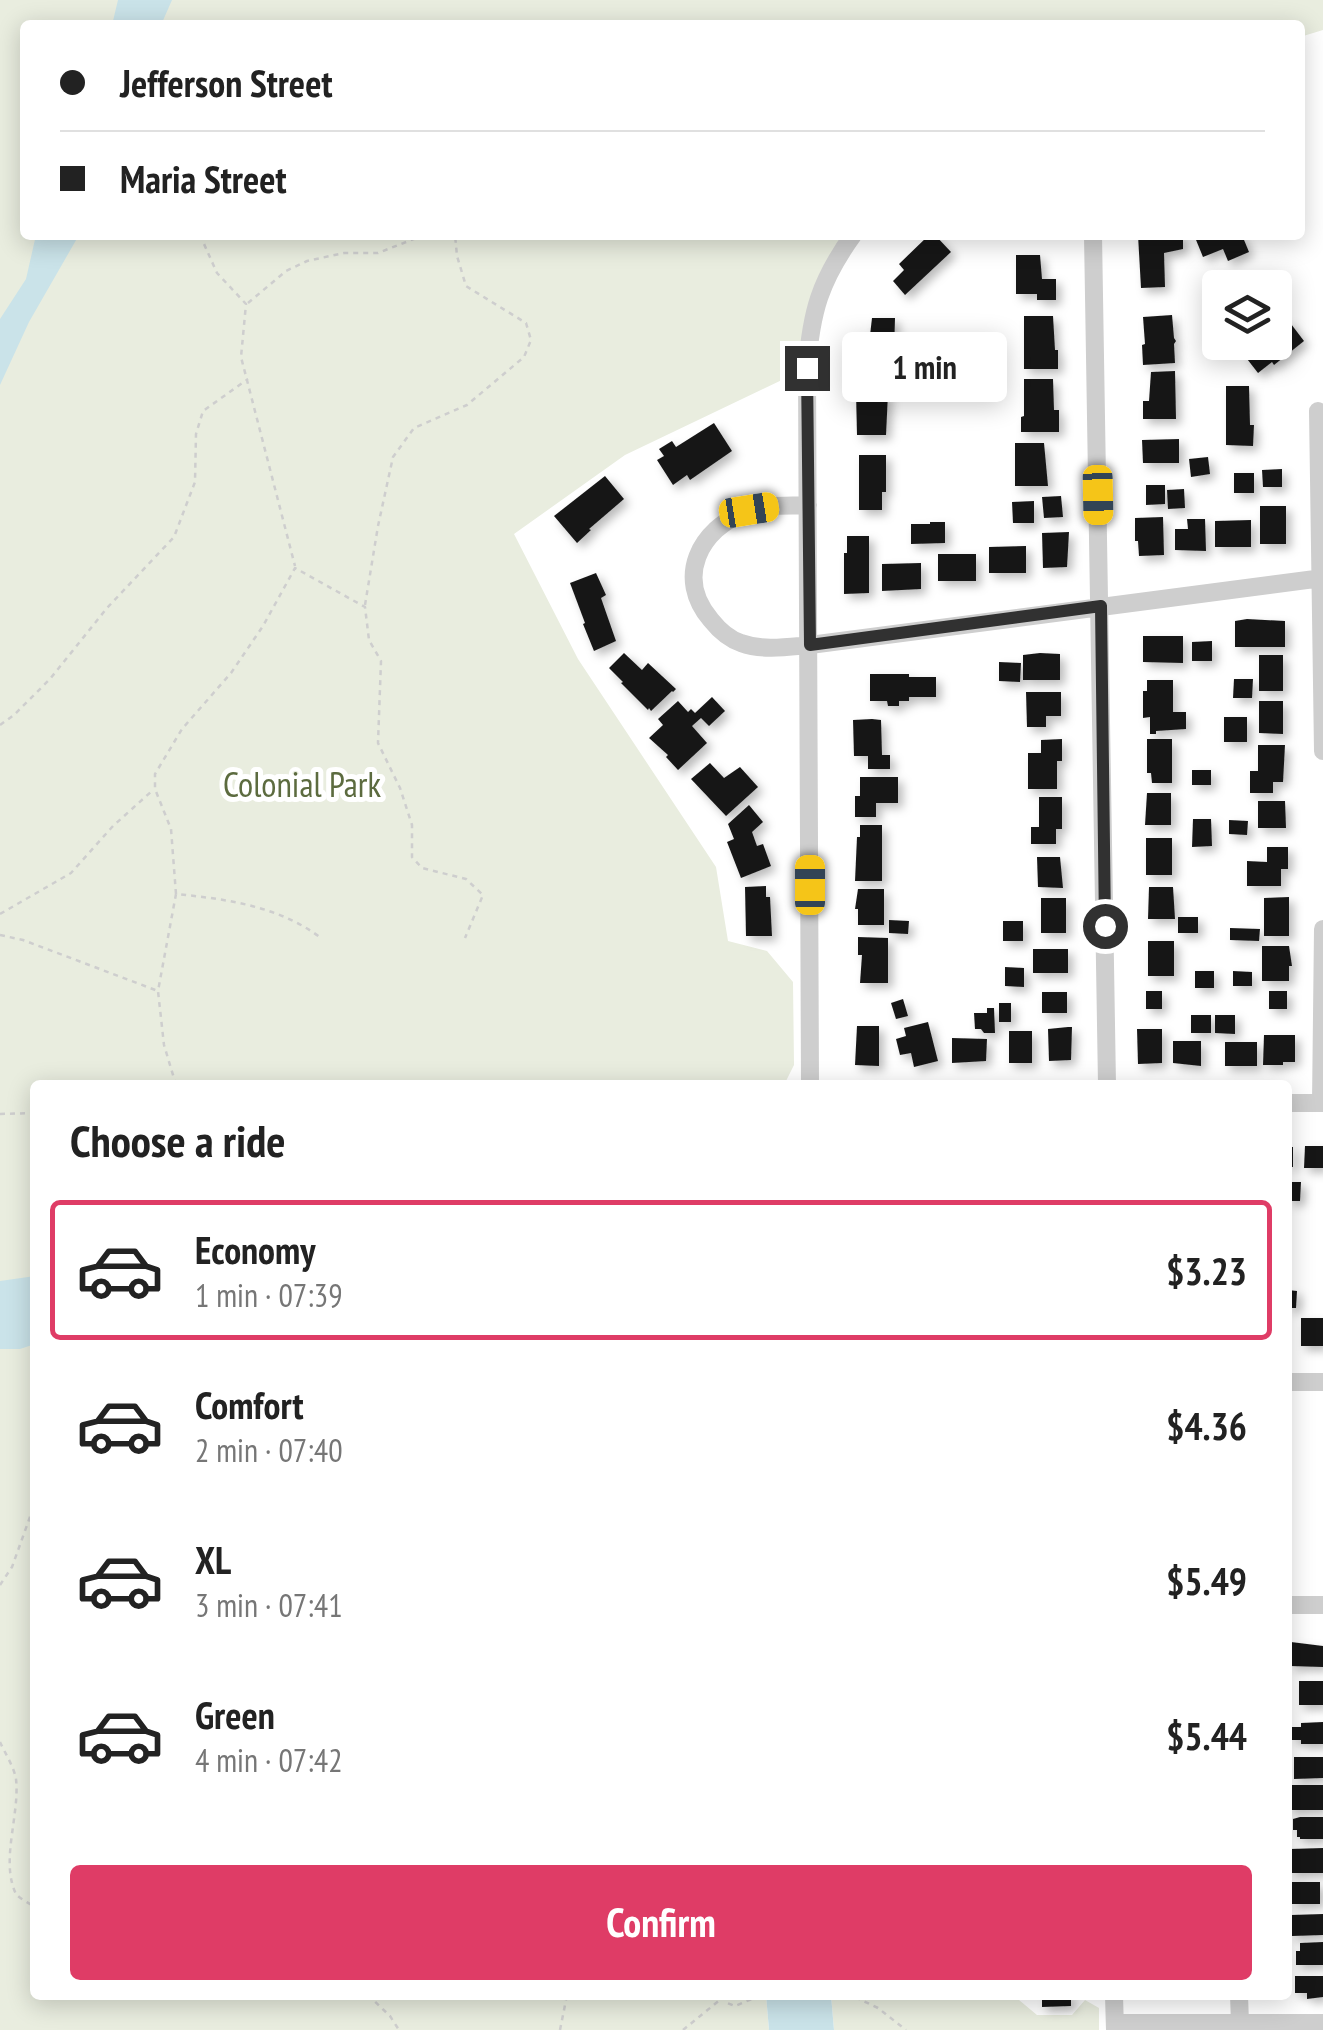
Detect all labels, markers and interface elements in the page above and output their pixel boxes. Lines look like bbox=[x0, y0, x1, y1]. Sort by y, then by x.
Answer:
text: Jefferson Street bbox=[120, 58, 332, 107]
text: Maria Street bbox=[120, 154, 287, 203]
map controls bbox=[1202, 270, 1292, 360]
button: layers bbox=[1202, 270, 1292, 360]
callout: 1 min bbox=[842, 333, 1007, 403]
route end bbox=[785, 346, 830, 391]
text: 1 min bbox=[892, 346, 957, 388]
car bbox=[1082, 465, 1114, 525]
car bbox=[717, 490, 781, 530]
park label: Colonial Park bbox=[223, 761, 381, 807]
car bbox=[795, 855, 825, 915]
route start bbox=[1083, 904, 1128, 949]
text: Choose a ride bbox=[70, 1111, 285, 1169]
icon: car bbox=[75, 1225, 165, 1315]
text: Economy bbox=[195, 1225, 315, 1274]
text: $3.23 bbox=[1166, 1246, 1247, 1295]
text: 1 min · 07:39 bbox=[195, 1274, 343, 1316]
icon: car bbox=[75, 1380, 165, 1470]
text: Comfort bbox=[195, 1380, 304, 1429]
text: $4.36 bbox=[1166, 1401, 1247, 1450]
text: 2 min · 07:40 bbox=[195, 1429, 343, 1471]
icon: car bbox=[75, 1535, 165, 1625]
text: XL bbox=[195, 1535, 231, 1584]
text: $5.49 bbox=[1166, 1556, 1247, 1605]
text: 3 min · 07:41 bbox=[195, 1584, 343, 1626]
icon: car bbox=[75, 1690, 165, 1780]
text: Green bbox=[195, 1690, 275, 1739]
text: $5.44 bbox=[1166, 1711, 1247, 1760]
text: 4 min · 07:42 bbox=[195, 1739, 343, 1781]
button: Confirm bbox=[70, 1865, 1252, 1980]

